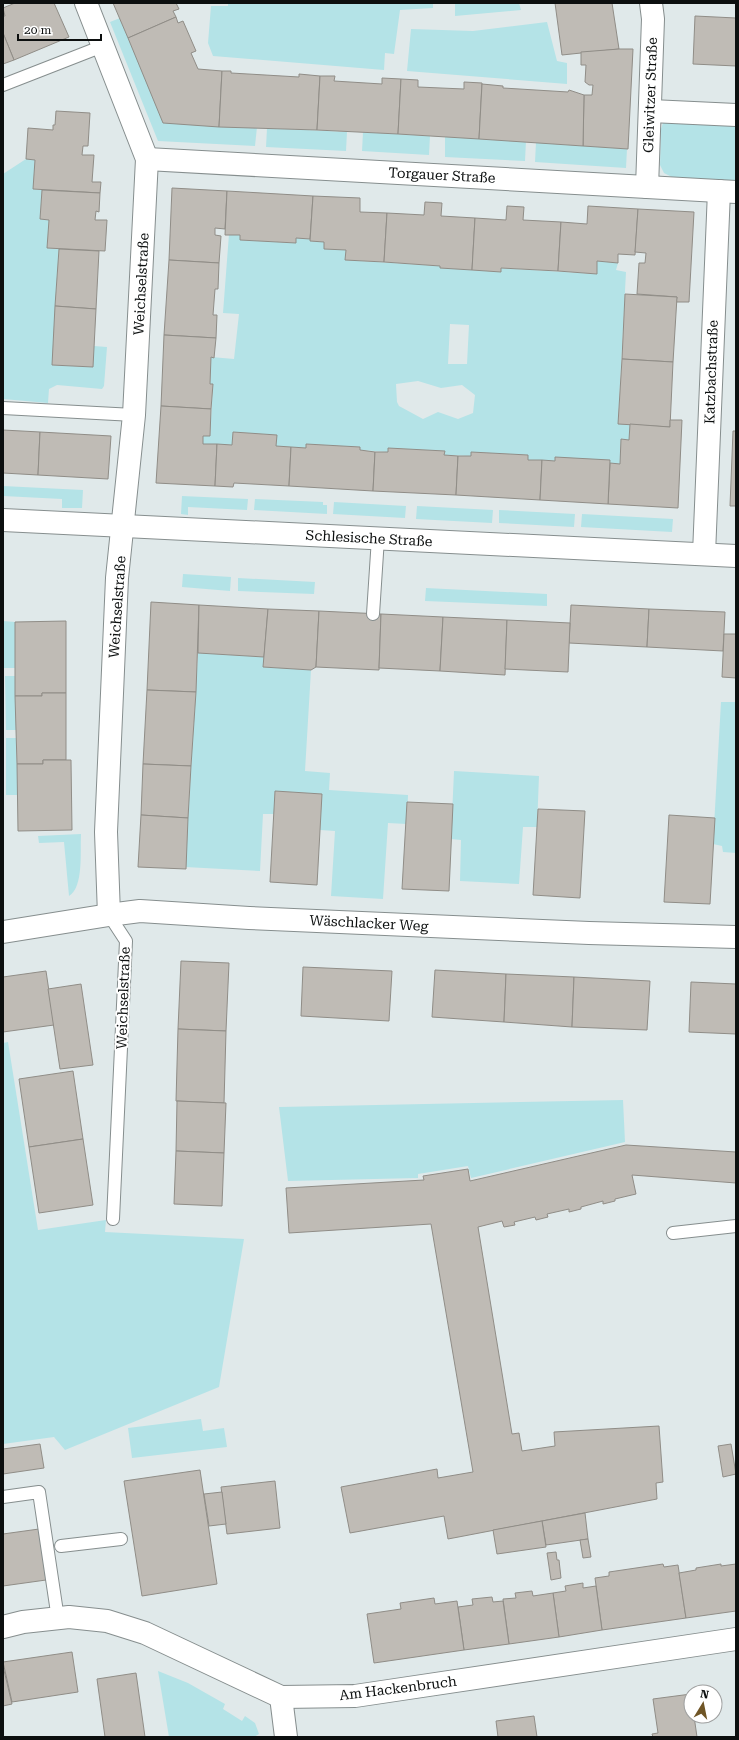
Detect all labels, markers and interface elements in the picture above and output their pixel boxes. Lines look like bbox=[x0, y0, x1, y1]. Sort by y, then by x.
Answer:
scale bar bbox=[18, 16, 101, 42]
text: 20 m bbox=[24, 23, 51, 37]
street label: Gleiwitzer Straße bbox=[640, 37, 660, 153]
street label: Torgauer Straße bbox=[388, 164, 496, 186]
street label: Weichselstraße bbox=[130, 232, 152, 336]
street label: Katzbachstraße bbox=[701, 319, 721, 424]
street label: Schlesische Straße bbox=[305, 527, 433, 549]
street label: Weichselstraße bbox=[105, 555, 129, 659]
street label: Wäschlacker Weg bbox=[309, 912, 429, 934]
street label: Weichselstraße bbox=[113, 946, 133, 1050]
street label: Am Hackenbruch bbox=[338, 1673, 458, 1703]
north arrow bbox=[683, 1684, 723, 1724]
text: N bbox=[699, 1688, 710, 1702]

